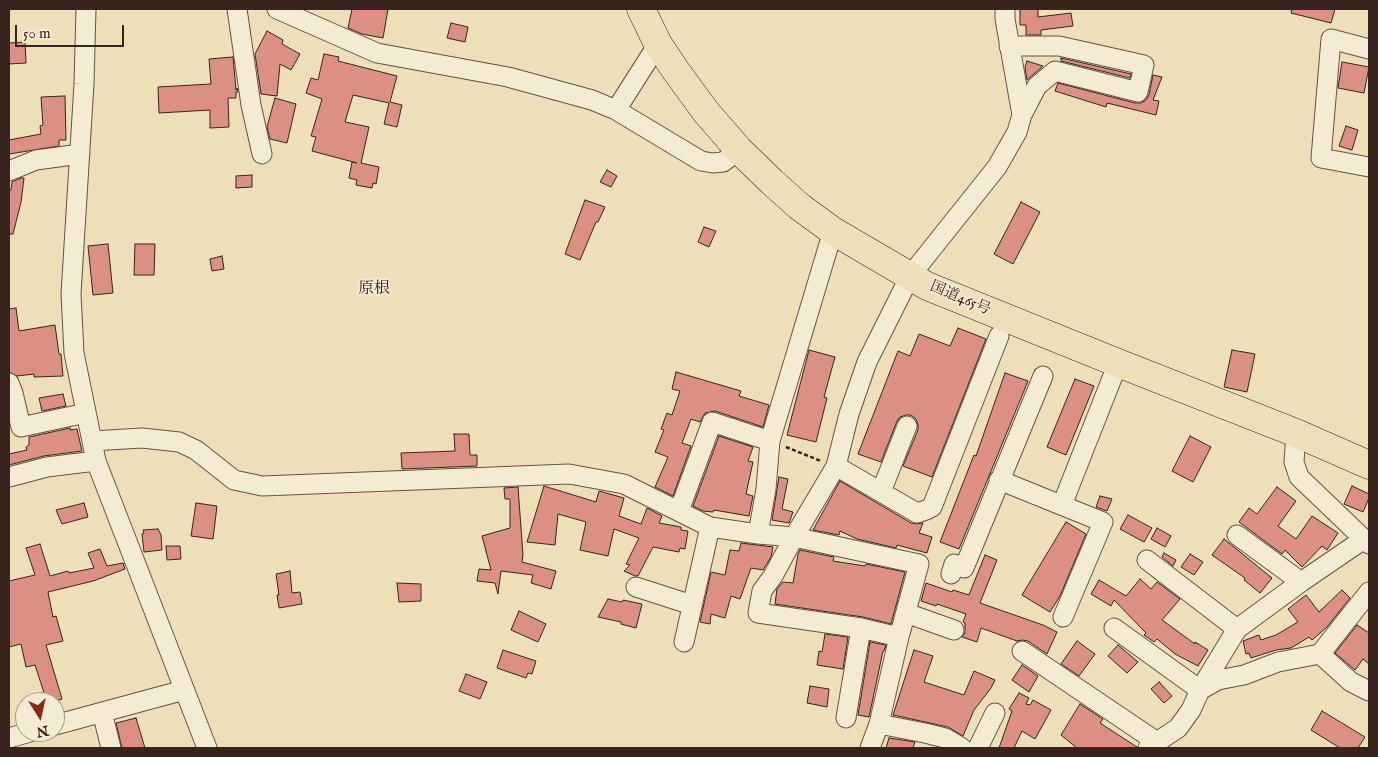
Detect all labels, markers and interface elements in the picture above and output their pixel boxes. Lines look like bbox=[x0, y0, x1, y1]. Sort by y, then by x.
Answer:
scale bar bbox=[18, 15, 126, 47]
text: 50 m bbox=[23, 24, 51, 43]
street label: 国道465号 bbox=[927, 278, 993, 320]
district label: 原根 bbox=[358, 280, 390, 300]
north arrow bbox=[15, 692, 65, 742]
text: N bbox=[35, 721, 50, 741]

